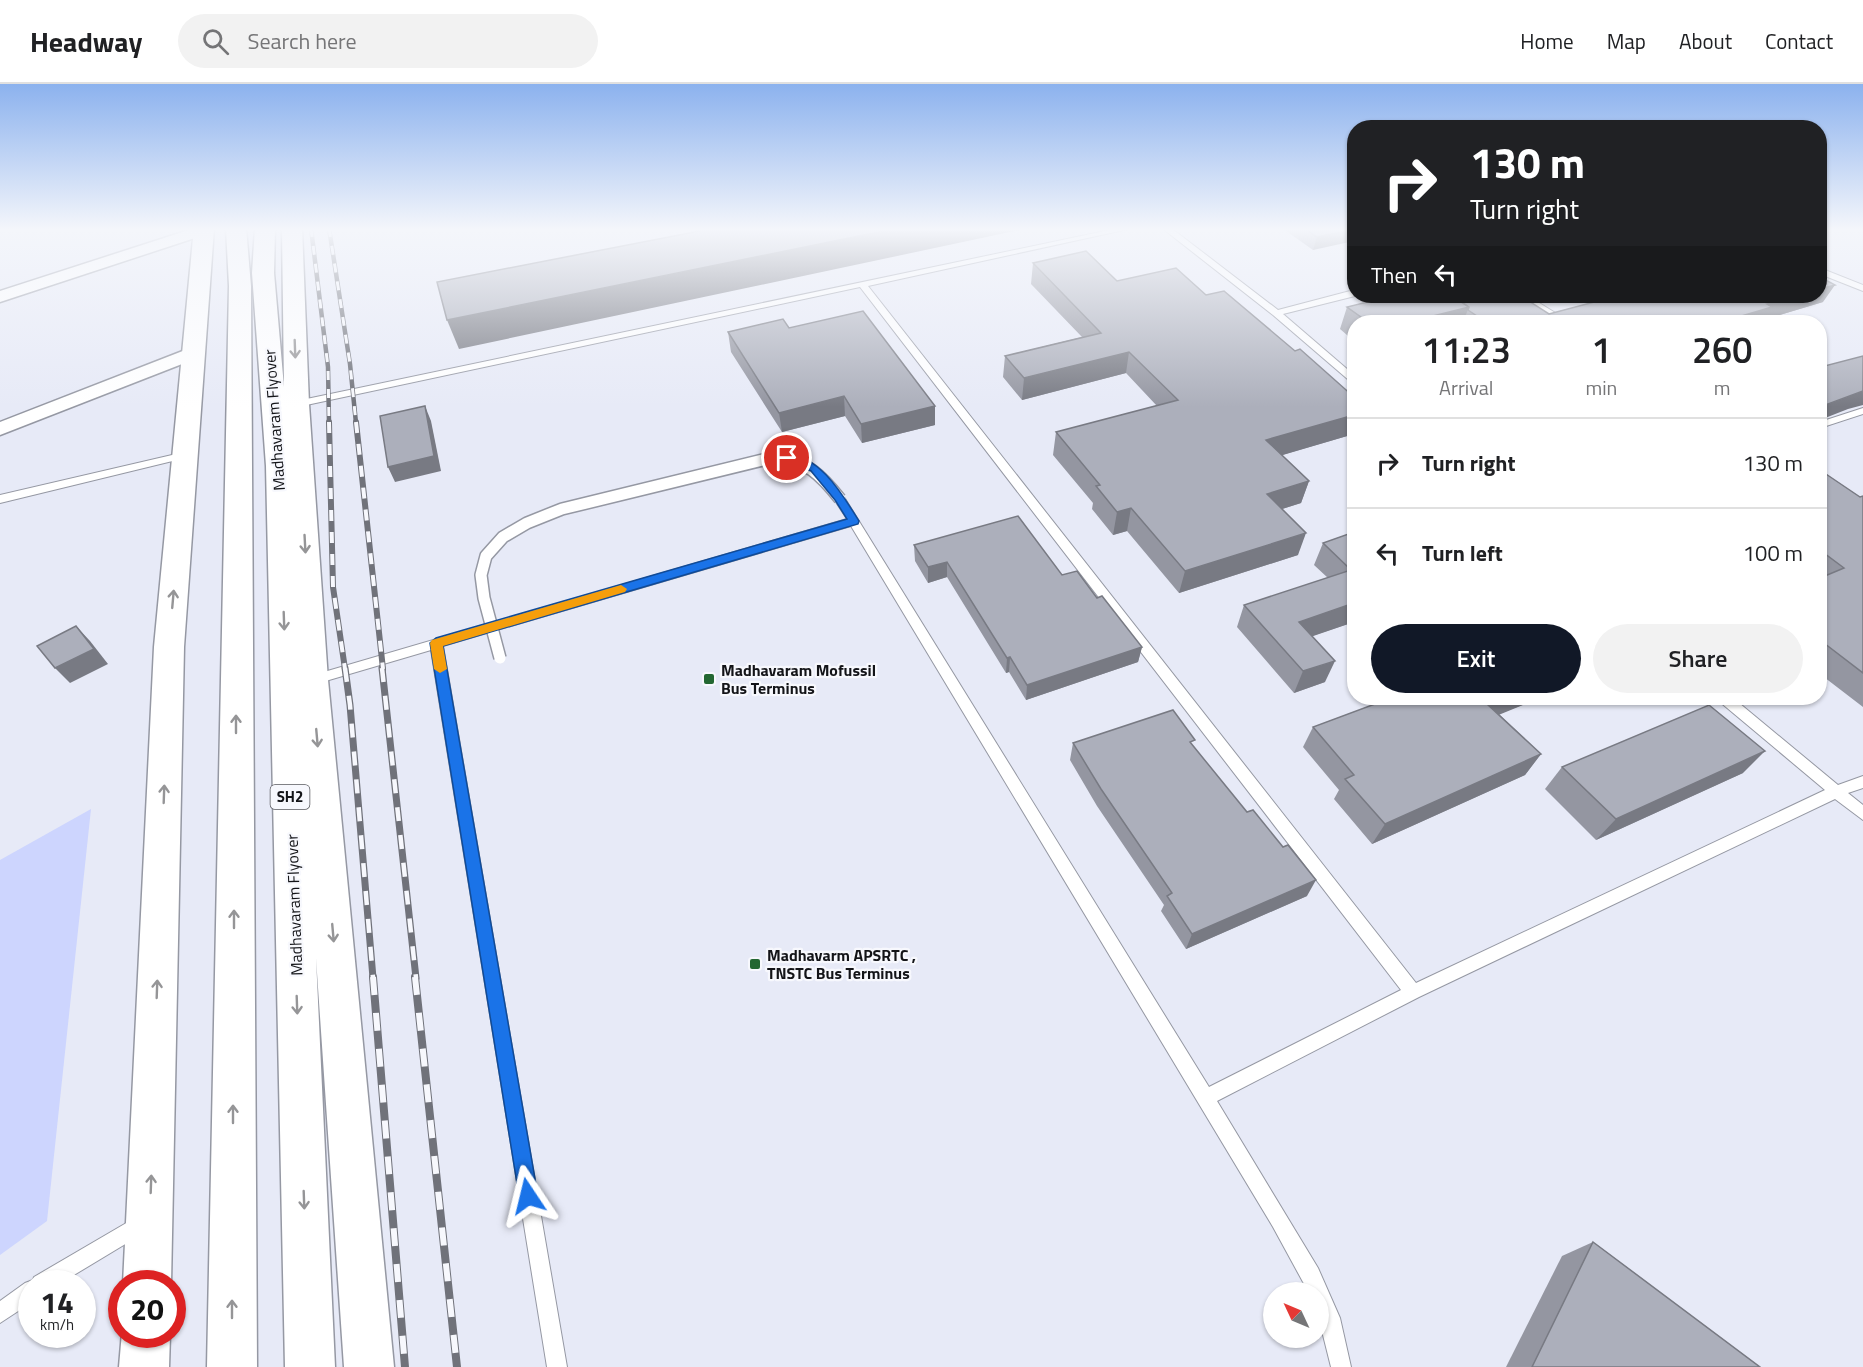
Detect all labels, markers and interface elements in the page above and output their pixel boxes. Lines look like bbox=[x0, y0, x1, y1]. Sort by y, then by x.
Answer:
search box bbox=[178, 14, 598, 68]
text: Headway bbox=[30, 20, 142, 63]
text: Search here bbox=[247, 24, 357, 58]
icon: search bbox=[199, 25, 232, 58]
text: Home bbox=[1520, 25, 1574, 57]
text: Map bbox=[1607, 25, 1646, 57]
text: About bbox=[1679, 25, 1732, 57]
text: Contact bbox=[1765, 25, 1833, 57]
text: 130 m bbox=[1470, 130, 1585, 194]
icon: right bbox=[1371, 144, 1449, 222]
text: Turn right bbox=[1470, 188, 1579, 229]
text: Then bbox=[1371, 258, 1417, 292]
icon: left bbox=[1429, 258, 1462, 291]
text: 11:23 bbox=[1422, 322, 1511, 377]
text: 1 bbox=[1591, 322, 1611, 377]
text: 260 bbox=[1692, 322, 1752, 377]
one-way arrow bbox=[290, 339, 301, 359]
street label: Madhavaram Flyover bbox=[257, 348, 291, 491]
text: Arrival bbox=[1439, 372, 1493, 403]
text: min bbox=[1585, 372, 1617, 403]
text: m bbox=[1714, 372, 1730, 403]
pin bbox=[761, 432, 812, 483]
icon: arrive bbox=[770, 441, 803, 474]
text: Turn right bbox=[1422, 446, 1516, 480]
text: 130 m bbox=[1743, 446, 1803, 480]
icon: right bbox=[1371, 447, 1404, 480]
one-way arrow bbox=[300, 533, 311, 553]
text: Turn left bbox=[1422, 536, 1503, 570]
text: 100 m bbox=[1743, 536, 1803, 570]
icon: left bbox=[1371, 537, 1404, 570]
one-way arrow bbox=[168, 590, 179, 610]
one-way arrow bbox=[278, 611, 290, 631]
button: Exit bbox=[1371, 624, 1581, 693]
button: Share bbox=[1593, 624, 1803, 693]
place label: Madhavaram Mofussil Bus Terminus bbox=[721, 658, 876, 700]
marker: Madhavaram Mofussil Bus Terminus bbox=[702, 672, 716, 686]
one-way arrow bbox=[230, 714, 242, 734]
one-way arrow bbox=[312, 728, 323, 748]
one-way arrow bbox=[158, 784, 170, 804]
road number: SH2 bbox=[270, 785, 310, 809]
street label: Madhavaram Flyover bbox=[280, 833, 308, 976]
one-way arrow bbox=[228, 909, 240, 929]
one-way arrow bbox=[328, 922, 339, 942]
place label: Madhavarm APSRTC , TNSTC Bus Terminus bbox=[767, 943, 916, 985]
marker: Madhavarm APSRTC , TNSTC Bus Terminus bbox=[748, 957, 762, 971]
one-way arrow bbox=[152, 979, 163, 999]
one-way arrow bbox=[292, 995, 303, 1015]
one-way arrow bbox=[227, 1104, 239, 1124]
position arrow bbox=[496, 1164, 560, 1228]
one-way arrow bbox=[145, 1174, 156, 1194]
one-way arrow bbox=[298, 1190, 310, 1210]
speed limit sign: 20 bbox=[108, 1270, 186, 1348]
text: 14 bbox=[40, 1279, 74, 1325]
north arrow bbox=[1263, 1282, 1329, 1348]
map controls bbox=[1263, 1282, 1329, 1348]
one-way arrow bbox=[226, 1299, 238, 1319]
text: km/h bbox=[40, 1313, 74, 1336]

